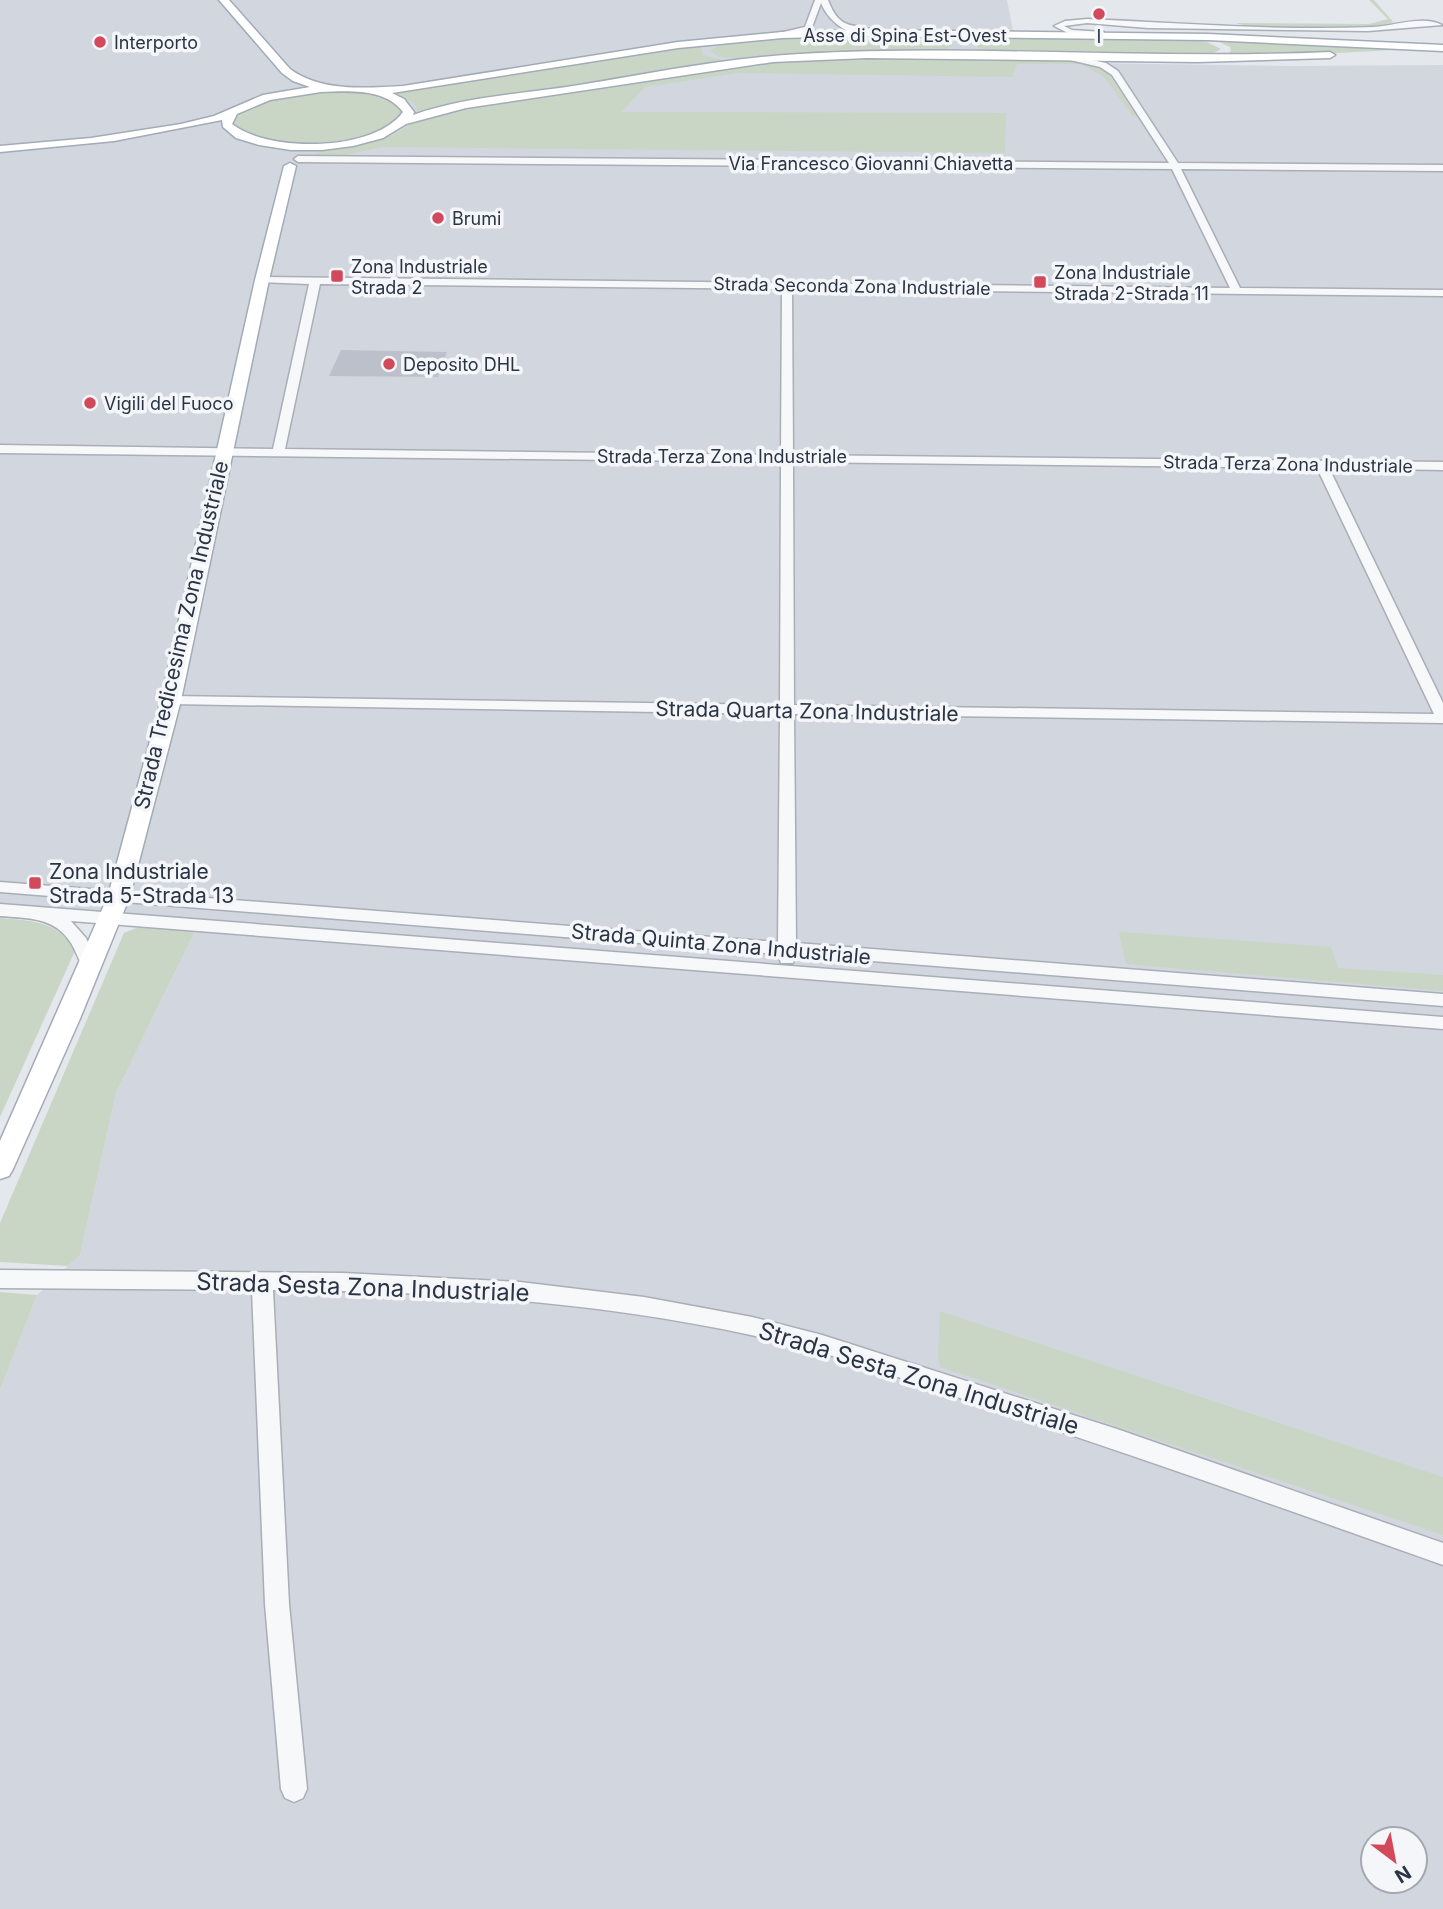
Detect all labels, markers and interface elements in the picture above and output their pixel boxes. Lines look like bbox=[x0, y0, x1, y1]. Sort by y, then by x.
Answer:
marker: I bbox=[1091, 6, 1107, 22]
street label: Asse di Spina Est-Ovest bbox=[803, 25, 1007, 46]
place label: I bbox=[1097, 26, 1101, 47]
place label: Interporto bbox=[114, 32, 198, 53]
marker: Interporto bbox=[92, 34, 108, 50]
street label: Via Francesco Giovanni Chiavetta bbox=[729, 153, 1013, 174]
place label: Brumi bbox=[452, 208, 501, 229]
marker: Brumi bbox=[430, 210, 446, 226]
place label: Zona Industriale Strada 2 bbox=[351, 256, 488, 298]
place label: Zona Industriale Strada 2-Strada 11 bbox=[1054, 262, 1209, 304]
marker: Zona Industriale Strada 2 bbox=[329, 268, 345, 284]
street label: Strada Seconda Zona Industriale bbox=[713, 273, 991, 299]
marker: Zona Industriale Strada 2-Strada 11 bbox=[1032, 274, 1048, 290]
place label: Deposito DHL bbox=[403, 354, 520, 375]
marker: Deposito DHL bbox=[381, 356, 397, 372]
place label: Vigili del Fuoco bbox=[104, 393, 233, 414]
marker: Vigili del Fuoco bbox=[82, 395, 98, 411]
street label: Strada Terza Zona Industriale bbox=[597, 446, 847, 467]
street label: Strada Terza Zona Industriale bbox=[1163, 451, 1413, 477]
street label: Strada Tredicesima Zona Industriale bbox=[129, 458, 233, 812]
street label: Strada Quarta Zona Industriale bbox=[655, 696, 959, 726]
place label: Zona Industriale Strada 5-Strada 13 bbox=[49, 859, 234, 908]
marker: Zona Industriale Strada 5-Strada 13 bbox=[27, 875, 43, 891]
street label: Strada Quinta Zona Industriale bbox=[570, 918, 872, 970]
street label: Strada Sesta Zona Industriale bbox=[196, 1267, 530, 1307]
street label: Strada Sesta Zona Industriale bbox=[755, 1315, 1083, 1441]
north arrow bbox=[1359, 1825, 1429, 1895]
text: N bbox=[1391, 1860, 1415, 1888]

